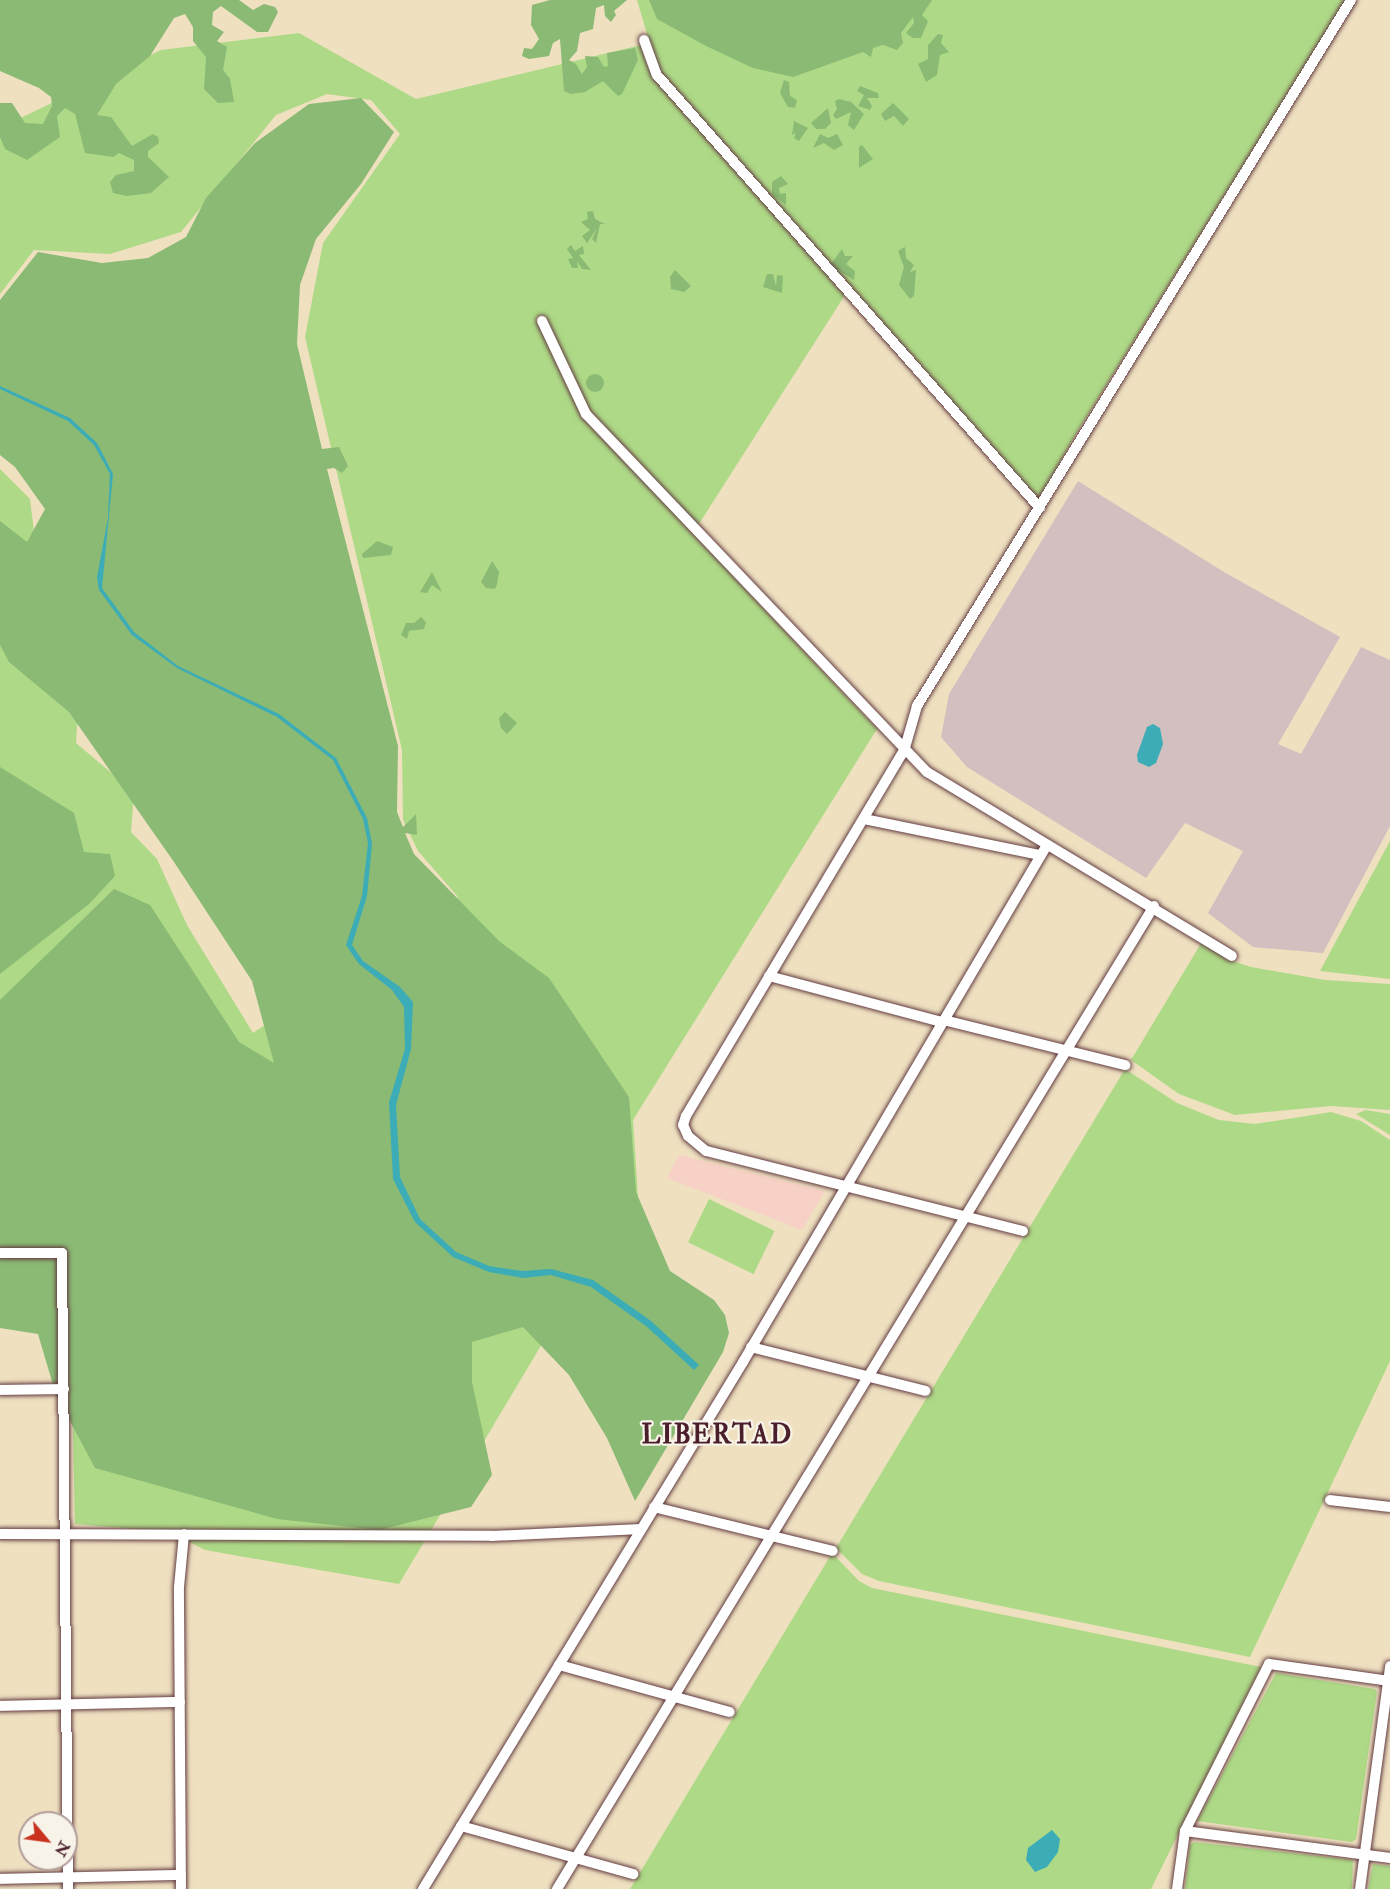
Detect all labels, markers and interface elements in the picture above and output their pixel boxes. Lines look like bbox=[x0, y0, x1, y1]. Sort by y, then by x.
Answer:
district label: LIBERTAD bbox=[641, 1420, 793, 1452]
north arrow bbox=[18, 1811, 78, 1871]
text: N bbox=[50, 1838, 74, 1860]

